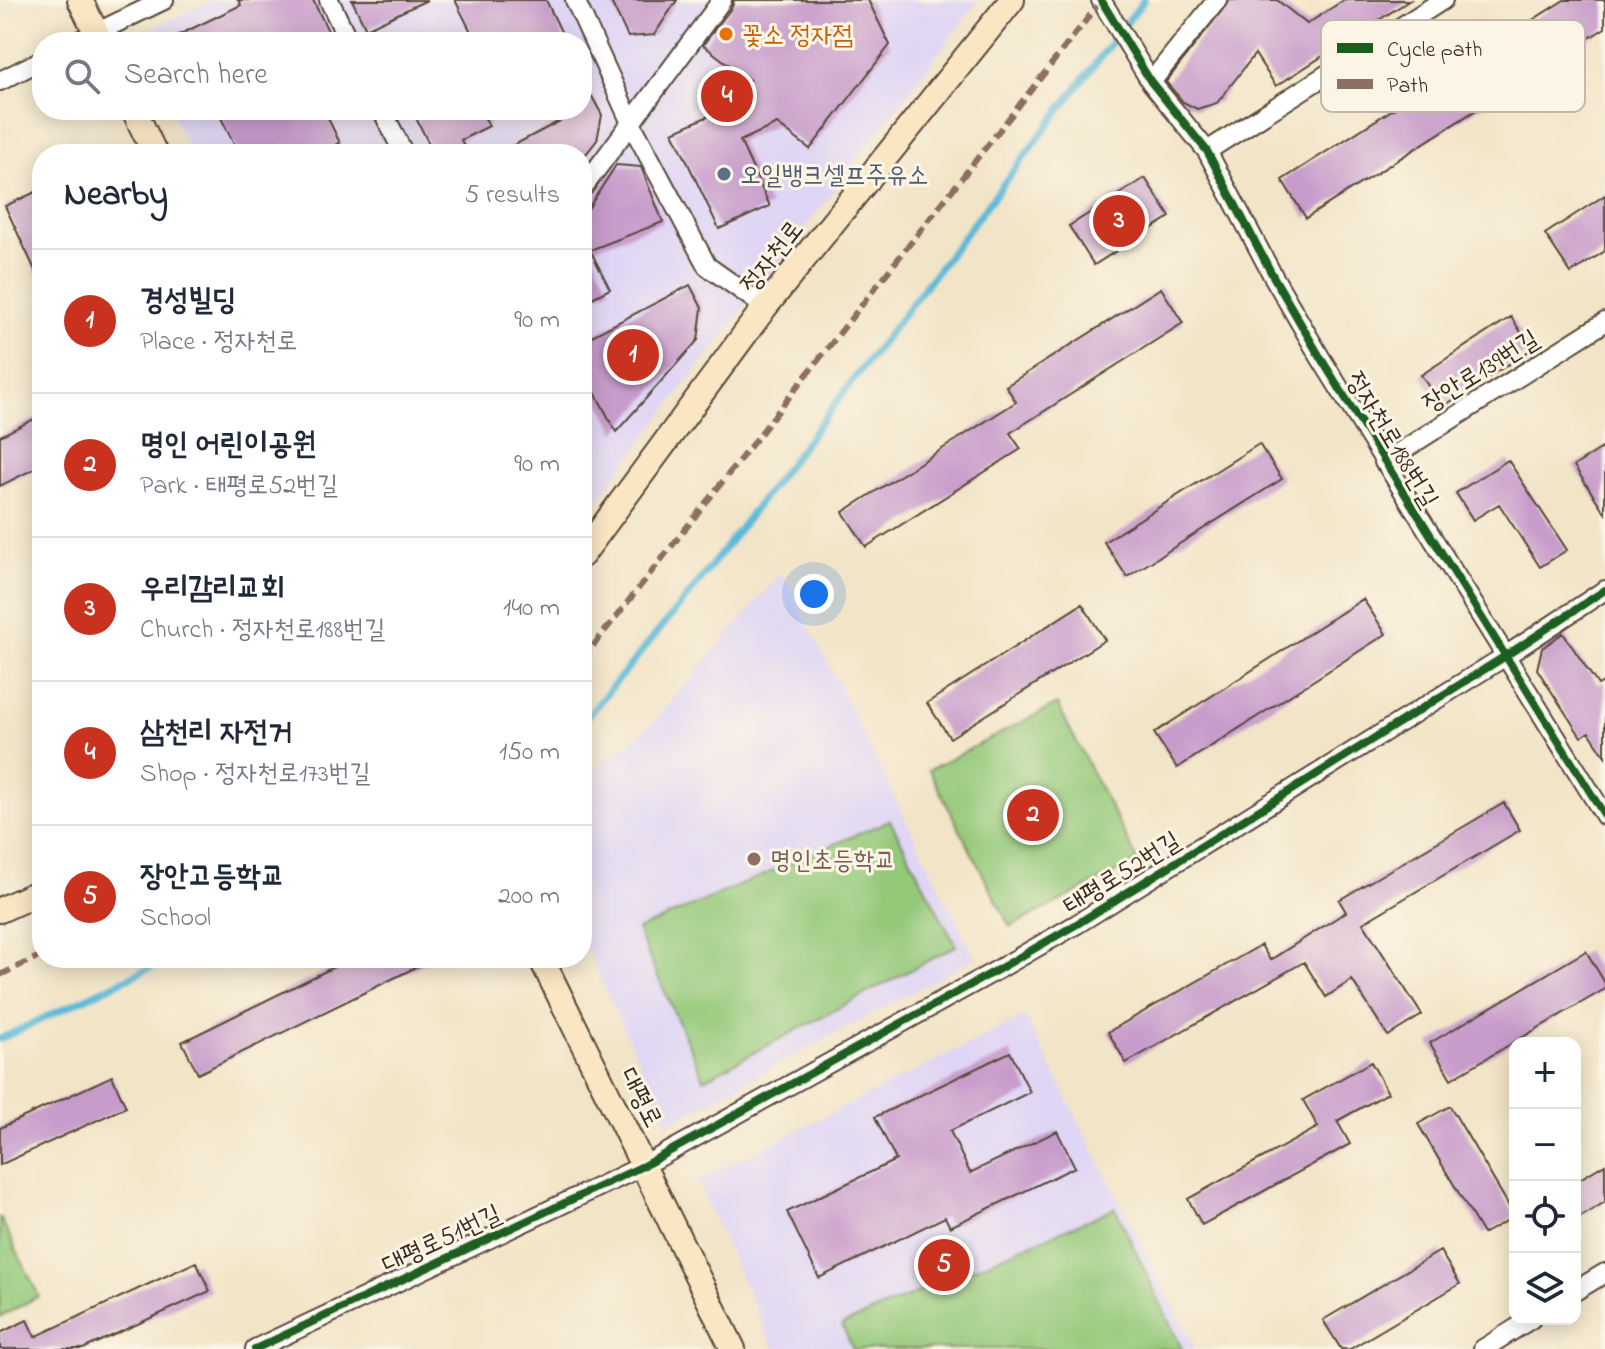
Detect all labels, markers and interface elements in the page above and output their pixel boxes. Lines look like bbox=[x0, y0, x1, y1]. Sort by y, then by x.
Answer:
place label: 꽃소 정자점 bbox=[742, 18, 853, 56]
legend bbox=[1321, 20, 1585, 112]
marker: 꽃소 정자점 bbox=[717, 25, 735, 43]
search box bbox=[32, 32, 592, 120]
text: Cycle path bbox=[1387, 35, 1482, 68]
icon: search bbox=[60, 54, 104, 98]
text: Search here bbox=[124, 54, 268, 98]
pin: 4 bbox=[701, 66, 753, 126]
text: Path bbox=[1387, 71, 1428, 103]
place label: 오일뱅크셀프주유소 bbox=[740, 158, 928, 196]
marker: 오일뱅크셀프주유소 bbox=[715, 165, 733, 183]
text: Nearby bbox=[64, 171, 168, 221]
text: 5 results bbox=[465, 177, 560, 215]
pin: 3 bbox=[1093, 191, 1145, 251]
street label: 정자천로 bbox=[733, 213, 814, 303]
text: 경성빌딩 bbox=[140, 280, 237, 324]
text: 1 bbox=[86, 302, 94, 340]
text: 90 m bbox=[514, 302, 560, 340]
street label: 장안로139번길 bbox=[1416, 322, 1547, 423]
text: Place · 정자천로 bbox=[140, 324, 297, 362]
pin: 1 bbox=[607, 325, 659, 385]
street label: 정자천로188번길 bbox=[1335, 365, 1446, 516]
text: 명인 어린이공원 bbox=[140, 424, 316, 468]
text: 2 bbox=[84, 446, 96, 484]
text: 90 m bbox=[514, 446, 560, 484]
text: Park · 태평로52번길 bbox=[140, 468, 338, 506]
text: 우리감리교회 bbox=[140, 568, 285, 612]
your location bbox=[794, 574, 834, 614]
text: 3 bbox=[85, 590, 95, 628]
text: 140 m bbox=[503, 590, 560, 628]
text: Church · 정자천로188번길 bbox=[140, 612, 385, 650]
text: 삼천리 자전거 bbox=[140, 712, 292, 756]
text: 4 bbox=[85, 734, 95, 772]
text: 150 m bbox=[499, 734, 560, 772]
text: Shop · 정자천로173번길 bbox=[140, 756, 371, 794]
pin: 2 bbox=[1007, 785, 1059, 845]
street label: 태평로52번길 bbox=[1056, 823, 1189, 926]
place label: 명인초등학교 bbox=[770, 843, 896, 881]
marker: 명인초등학교 bbox=[745, 850, 763, 868]
text: 장안고등학교 bbox=[140, 856, 285, 900]
text: 5 bbox=[83, 878, 97, 916]
text: 200 m bbox=[498, 878, 560, 916]
text: School bbox=[140, 900, 211, 938]
map controls bbox=[1509, 1037, 1581, 1325]
button: + bbox=[1509, 1037, 1581, 1109]
street label: 대평로 bbox=[608, 1062, 671, 1135]
button: − bbox=[1509, 1109, 1581, 1181]
button: locate bbox=[1509, 1181, 1581, 1253]
street label: 대평로51번길 bbox=[376, 1196, 508, 1285]
pin: 5 bbox=[918, 1235, 970, 1295]
button: layers bbox=[1509, 1253, 1581, 1325]

